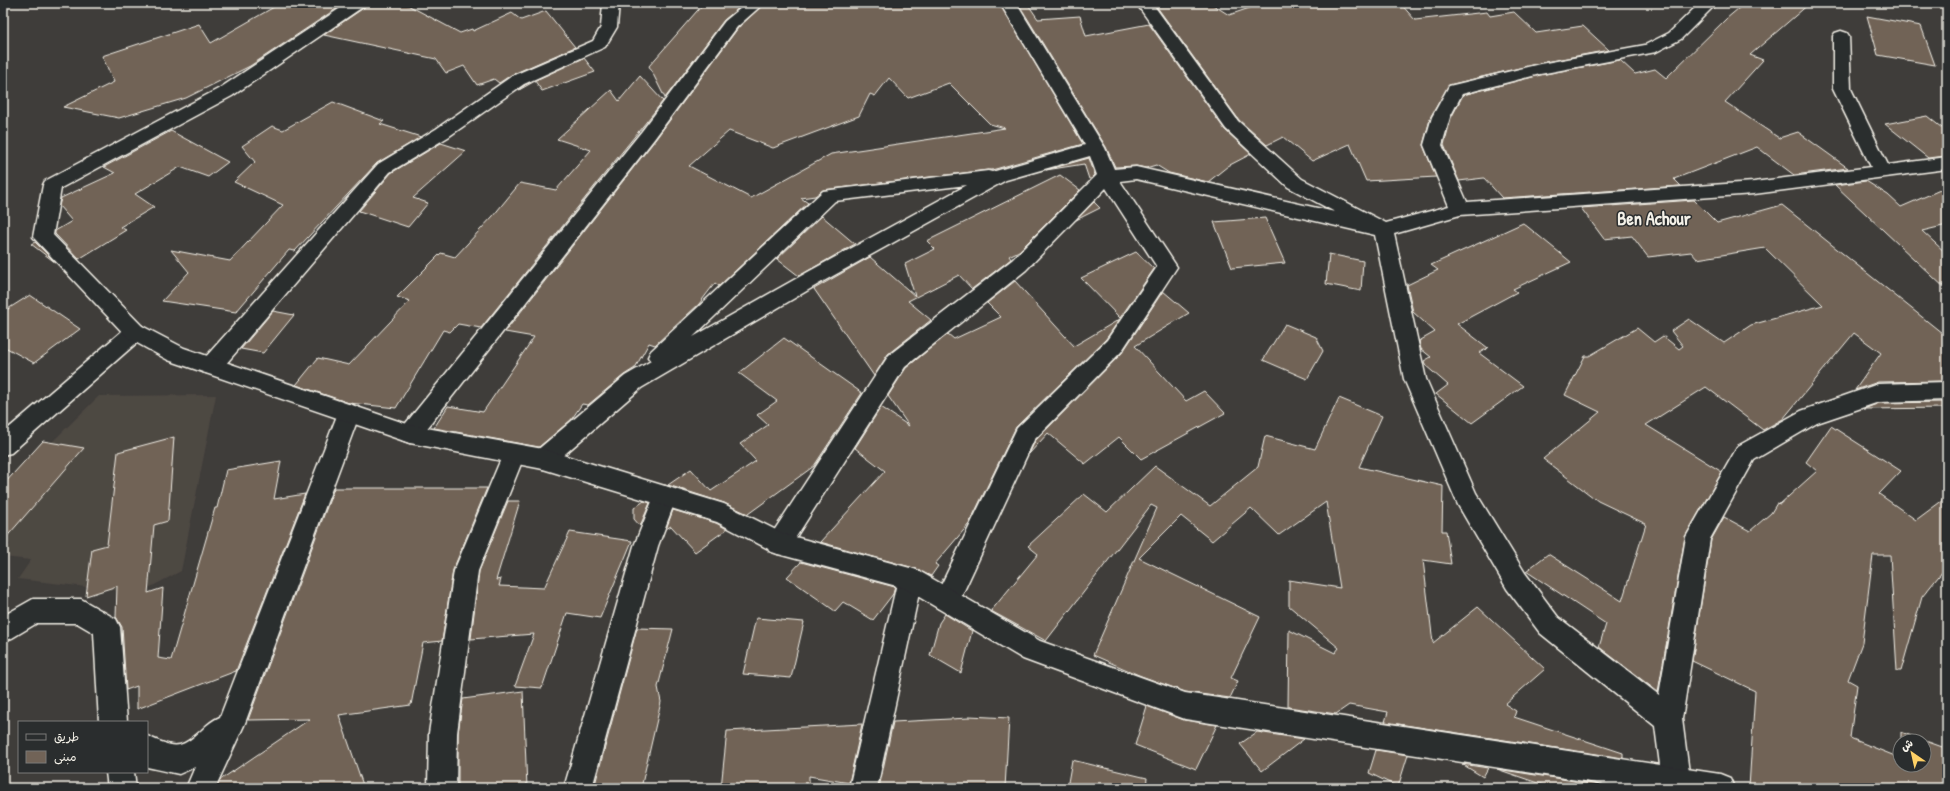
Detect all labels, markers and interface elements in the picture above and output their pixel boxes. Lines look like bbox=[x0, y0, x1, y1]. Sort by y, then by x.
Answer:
district label: Ben Achour bbox=[1617, 206, 1691, 231]
legend bbox=[18, 721, 148, 773]
text: طريق bbox=[54, 728, 79, 745]
north arrow bbox=[1892, 733, 1932, 773]
text: ش bbox=[1897, 736, 1915, 754]
text: مبنى bbox=[54, 748, 77, 765]

